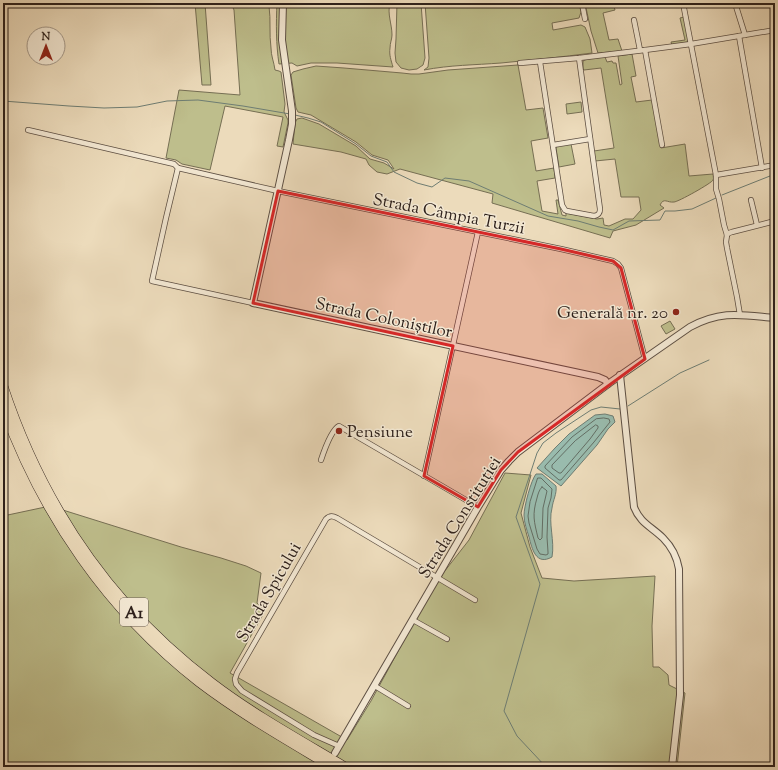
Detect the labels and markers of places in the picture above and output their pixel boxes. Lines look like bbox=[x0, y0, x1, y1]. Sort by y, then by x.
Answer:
place label: Generală nr. 20 bbox=[557, 302, 668, 326]
marker: Generală nr. 20 bbox=[671, 307, 681, 317]
place label: Pensiune bbox=[347, 421, 413, 445]
marker: Pensiune bbox=[334, 426, 344, 436]

